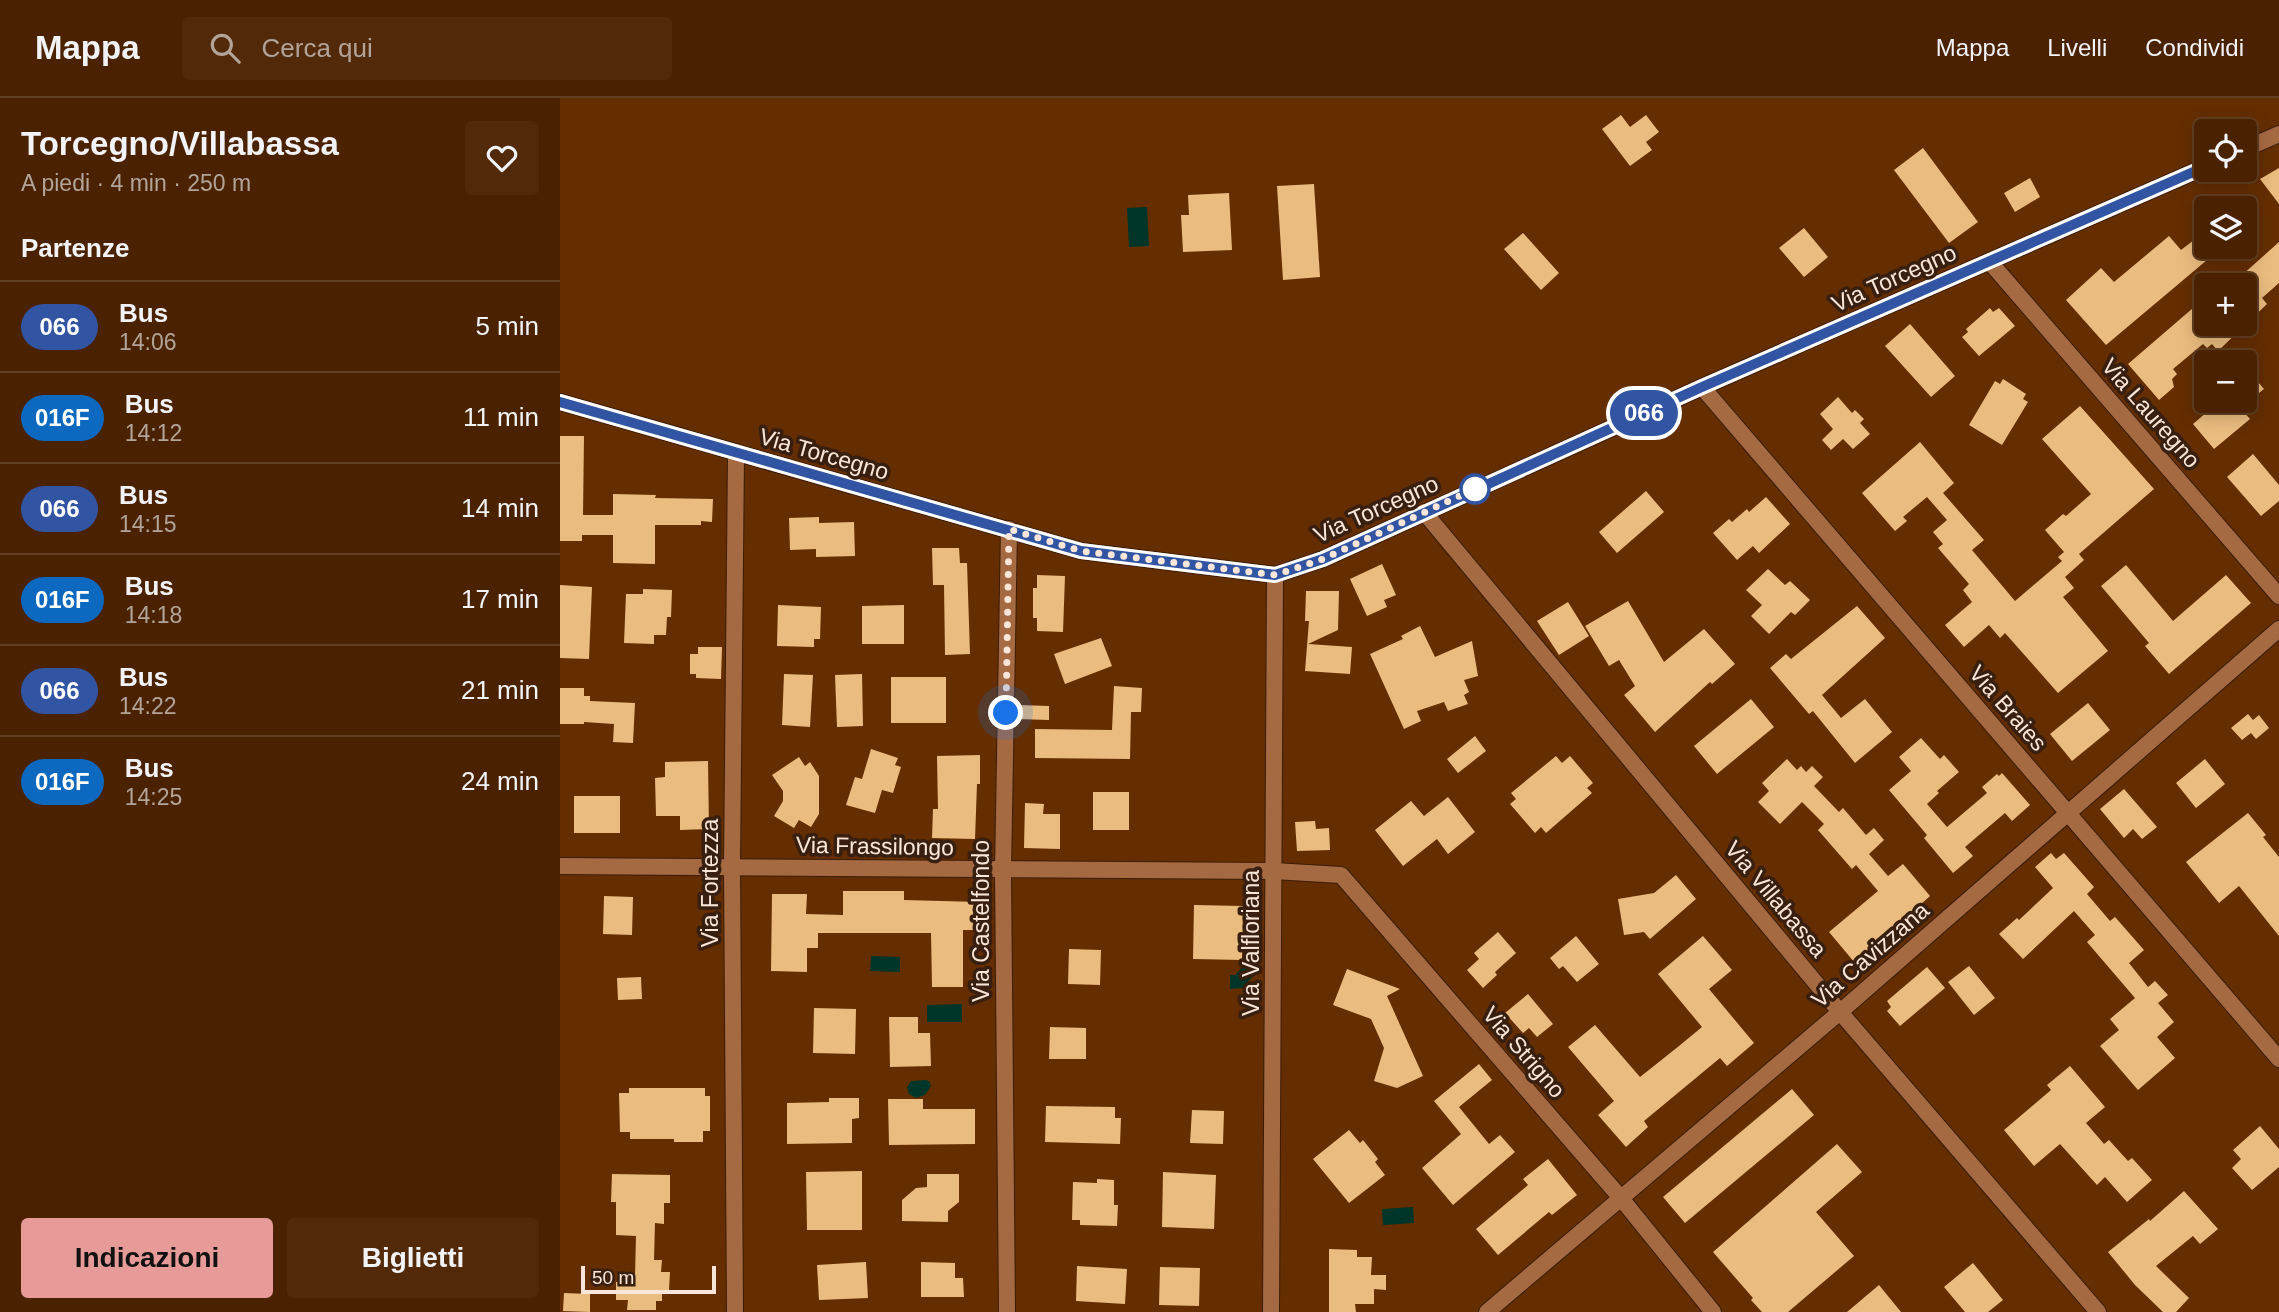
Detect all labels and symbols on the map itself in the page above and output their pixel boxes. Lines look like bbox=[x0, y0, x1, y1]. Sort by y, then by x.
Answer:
street label: Via Torcegno bbox=[1828, 239, 1960, 317]
street label: Via Lauregno bbox=[2096, 353, 2206, 473]
line badge: 066 bbox=[1604, 390, 1684, 436]
street label: Via Torcegno bbox=[756, 423, 892, 485]
street label: Via Torcegno bbox=[1310, 470, 1442, 548]
unlabelled marker bbox=[1460, 474, 1490, 504]
street label: Via Braies bbox=[1964, 660, 2052, 756]
your location bbox=[988, 695, 1023, 730]
street label: Via Fortezza bbox=[697, 818, 723, 947]
street label: Via Frassilongo bbox=[796, 832, 954, 860]
street label: Via Villabassa bbox=[1720, 836, 1832, 963]
street label: Via Castelfondo bbox=[968, 840, 994, 1002]
street label: Via Valfloriana bbox=[1238, 870, 1264, 1016]
street label: Via Cavizzana bbox=[1806, 897, 1934, 1013]
street label: Via Strigno bbox=[1477, 1001, 1571, 1103]
scale bar bbox=[581, 1263, 716, 1295]

